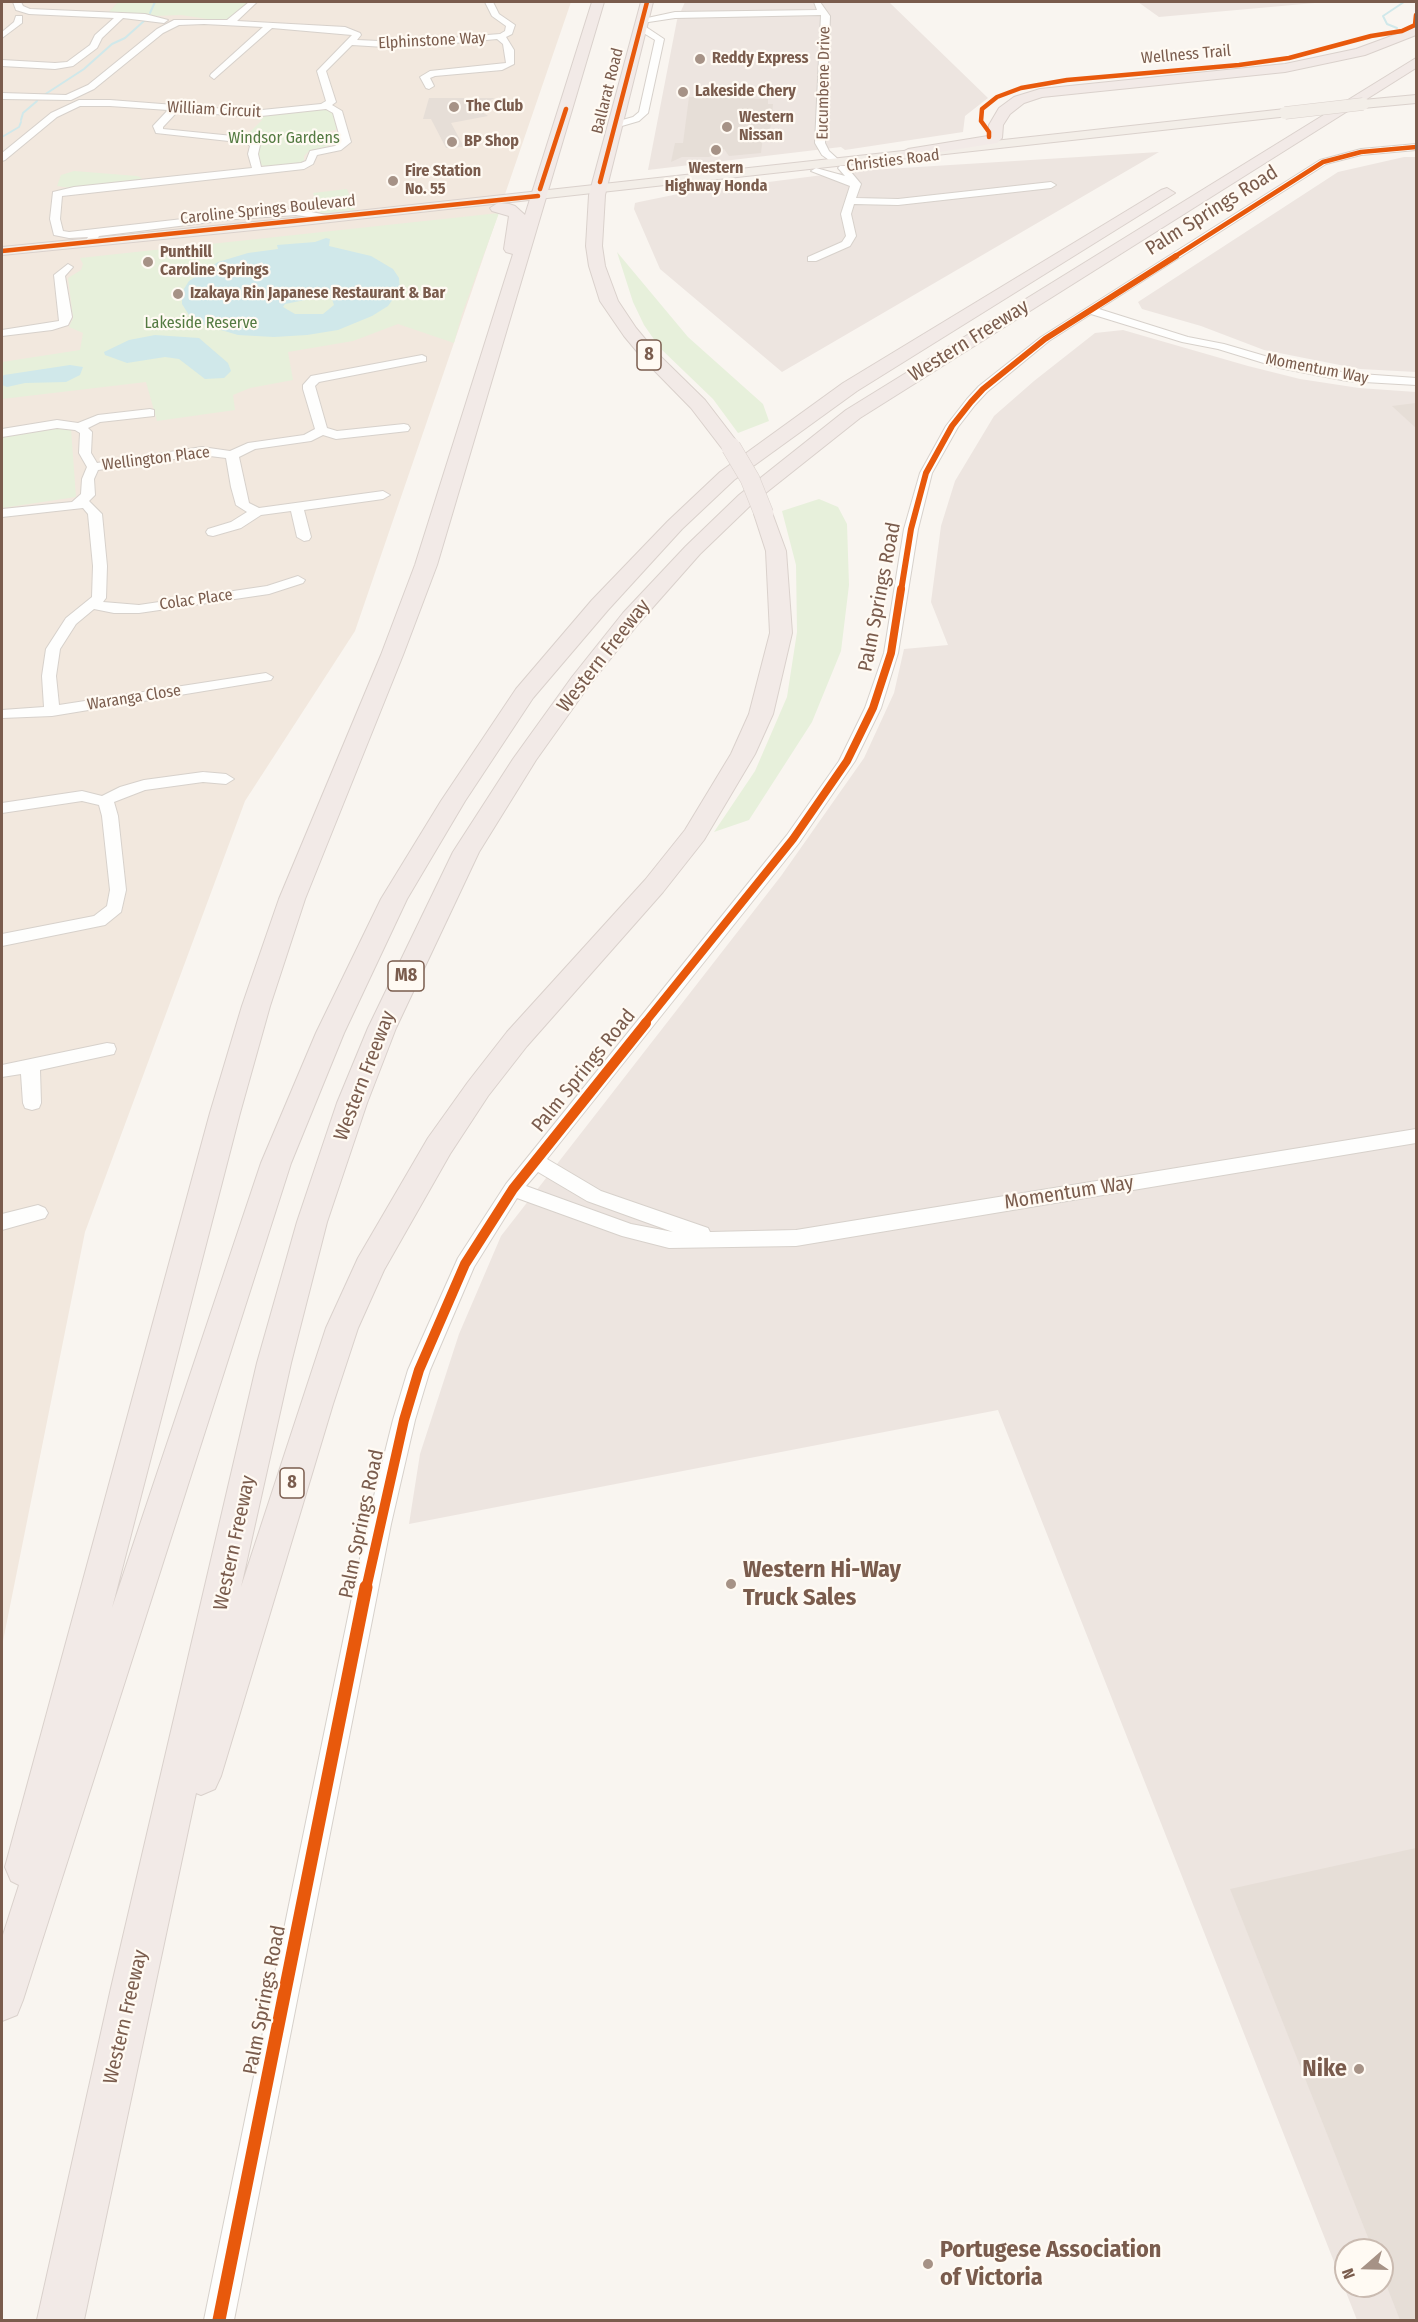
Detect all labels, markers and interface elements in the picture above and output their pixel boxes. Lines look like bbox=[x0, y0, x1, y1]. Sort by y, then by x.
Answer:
street label: Eucumbene Drive bbox=[813, 26, 835, 140]
street label: Elphinstone Way bbox=[378, 29, 486, 53]
street label: Wellness Trail bbox=[1140, 42, 1232, 68]
street label: Ballarat Road bbox=[588, 46, 628, 136]
place label: Reddy Express bbox=[712, 49, 808, 69]
marker: Reddy Express bbox=[693, 52, 707, 66]
place label: Lakeside Chery bbox=[695, 82, 796, 102]
marker: Lakeside Chery bbox=[676, 85, 690, 99]
place label: The Club bbox=[466, 97, 523, 117]
street label: William Circuit bbox=[167, 98, 261, 122]
marker: The Club bbox=[447, 100, 461, 114]
place label: Western Nissan bbox=[739, 108, 794, 146]
marker: Western Nissan bbox=[720, 120, 734, 134]
park label: Windsor Gardens bbox=[228, 129, 340, 149]
place label: BP Shop bbox=[464, 132, 519, 152]
marker: BP Shop bbox=[445, 135, 459, 149]
marker: Western Highway Honda bbox=[709, 143, 723, 157]
street label: Christies Road bbox=[845, 146, 941, 176]
place label: Western Highway Honda bbox=[665, 159, 767, 197]
street label: Palm Springs Road bbox=[1141, 161, 1283, 261]
place label: Fire Station No. 55 bbox=[405, 162, 481, 200]
marker: Fire Station No. 55 bbox=[386, 174, 400, 188]
street label: Caroline Springs Boulevard bbox=[179, 191, 357, 229]
place label: Punthill Caroline Springs bbox=[160, 243, 269, 281]
marker: Punthill Caroline Springs bbox=[141, 255, 155, 269]
place label: Izakaya Rin Japanese Restaurant & Bar bbox=[190, 284, 445, 304]
marker: Izakaya Rin Japanese Restaurant & Bar bbox=[171, 287, 185, 301]
street label: Western Freeway bbox=[905, 295, 1033, 387]
park label: Lakeside Reserve bbox=[145, 314, 257, 334]
road number: 8 bbox=[637, 340, 661, 370]
street label: Momentum Way bbox=[1264, 350, 1370, 388]
street label: Wellington Place bbox=[101, 443, 211, 475]
street label: Palm Springs Road bbox=[854, 520, 906, 674]
street label: Colac Place bbox=[158, 585, 234, 615]
street label: Western Freeway bbox=[552, 595, 656, 717]
street label: Waranga Close bbox=[86, 681, 182, 715]
road number: M8 bbox=[388, 961, 424, 991]
street label: Palm Springs Road bbox=[527, 1005, 641, 1137]
street label: Western Freeway bbox=[329, 1008, 401, 1144]
street label: Momentum Way bbox=[1003, 1171, 1135, 1215]
street label: Palm Springs Road bbox=[335, 1447, 389, 1601]
road number: 8 bbox=[280, 1468, 304, 1498]
street label: Western Freeway bbox=[209, 1473, 261, 1613]
place label: Western Hi-Way Truck Sales bbox=[743, 1556, 901, 1612]
marker: Western Hi-Way Truck Sales bbox=[724, 1577, 738, 1591]
street label: Palm Springs Road bbox=[239, 1923, 291, 2077]
street label: Western Freeway bbox=[99, 1948, 153, 2086]
place label: Nike bbox=[1302, 2055, 1347, 2083]
marker: Nike bbox=[1352, 2062, 1366, 2076]
place label: Portugese Association of Victoria bbox=[940, 2236, 1161, 2292]
north arrow bbox=[1334, 2238, 1394, 2298]
marker: Portugese Association of Victoria bbox=[921, 2257, 935, 2271]
text: N bbox=[1338, 2266, 1359, 2281]

